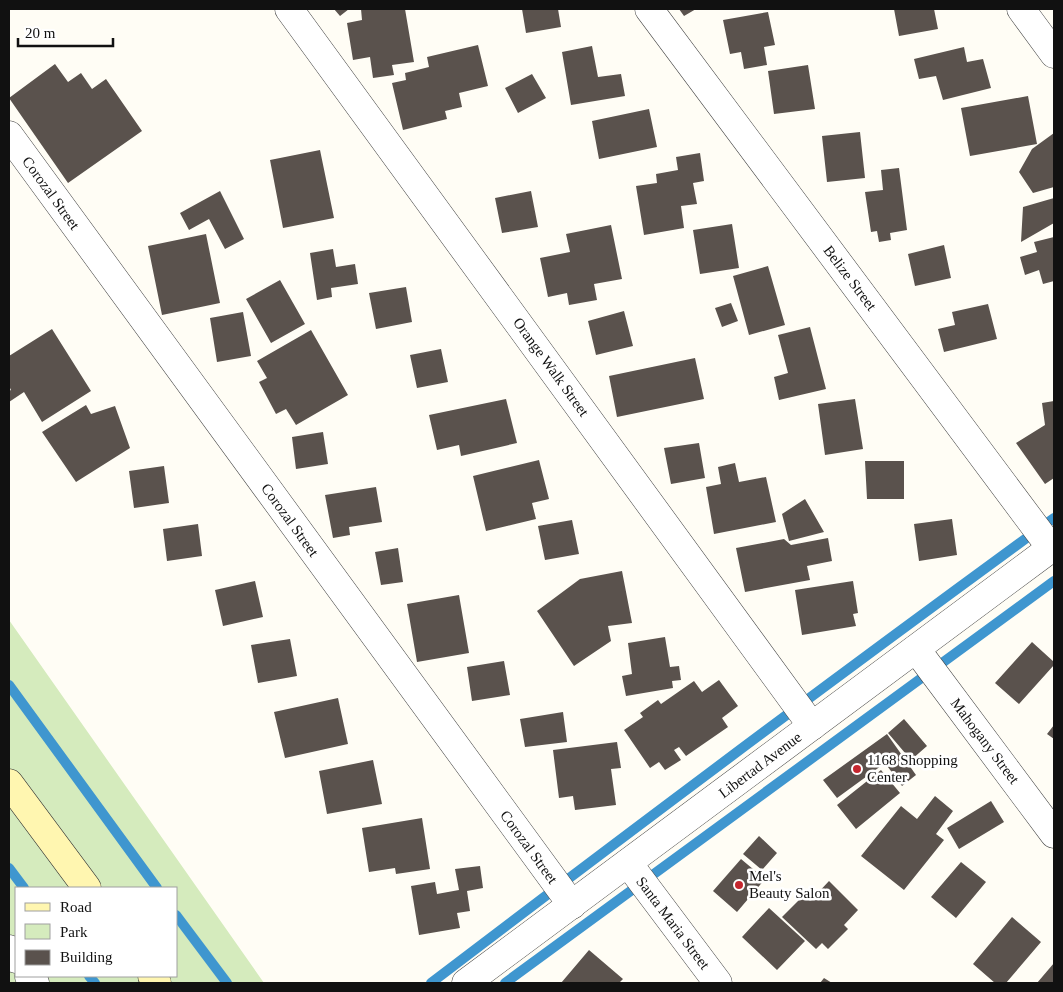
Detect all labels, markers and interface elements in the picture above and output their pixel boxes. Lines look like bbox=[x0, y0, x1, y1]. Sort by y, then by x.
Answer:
scale bar bbox=[18, 15, 112, 47]
text: 20 m bbox=[25, 25, 56, 41]
street label: Corozal Street bbox=[19, 153, 83, 233]
street label: Belize Street bbox=[820, 242, 880, 314]
street label: Orange Walk Street bbox=[510, 315, 593, 420]
street label: Corozal Street bbox=[258, 480, 322, 560]
street label: Mahogany Street bbox=[948, 695, 1023, 788]
street label: Libertad Avenue bbox=[716, 729, 805, 801]
place label: 1168 Shopping Center bbox=[867, 752, 958, 785]
marker: 1168 Shopping Center bbox=[851, 763, 863, 775]
street label: Corozal Street bbox=[497, 807, 561, 887]
place label: Mel's Beauty Salon bbox=[749, 868, 830, 901]
street label: Santa Maria Street bbox=[633, 874, 713, 973]
marker: Mel's Beauty Salon bbox=[733, 879, 745, 891]
legend bbox=[15, 887, 178, 977]
text: Road bbox=[60, 899, 92, 915]
text: Park bbox=[60, 924, 88, 940]
text: Building bbox=[60, 949, 113, 965]

